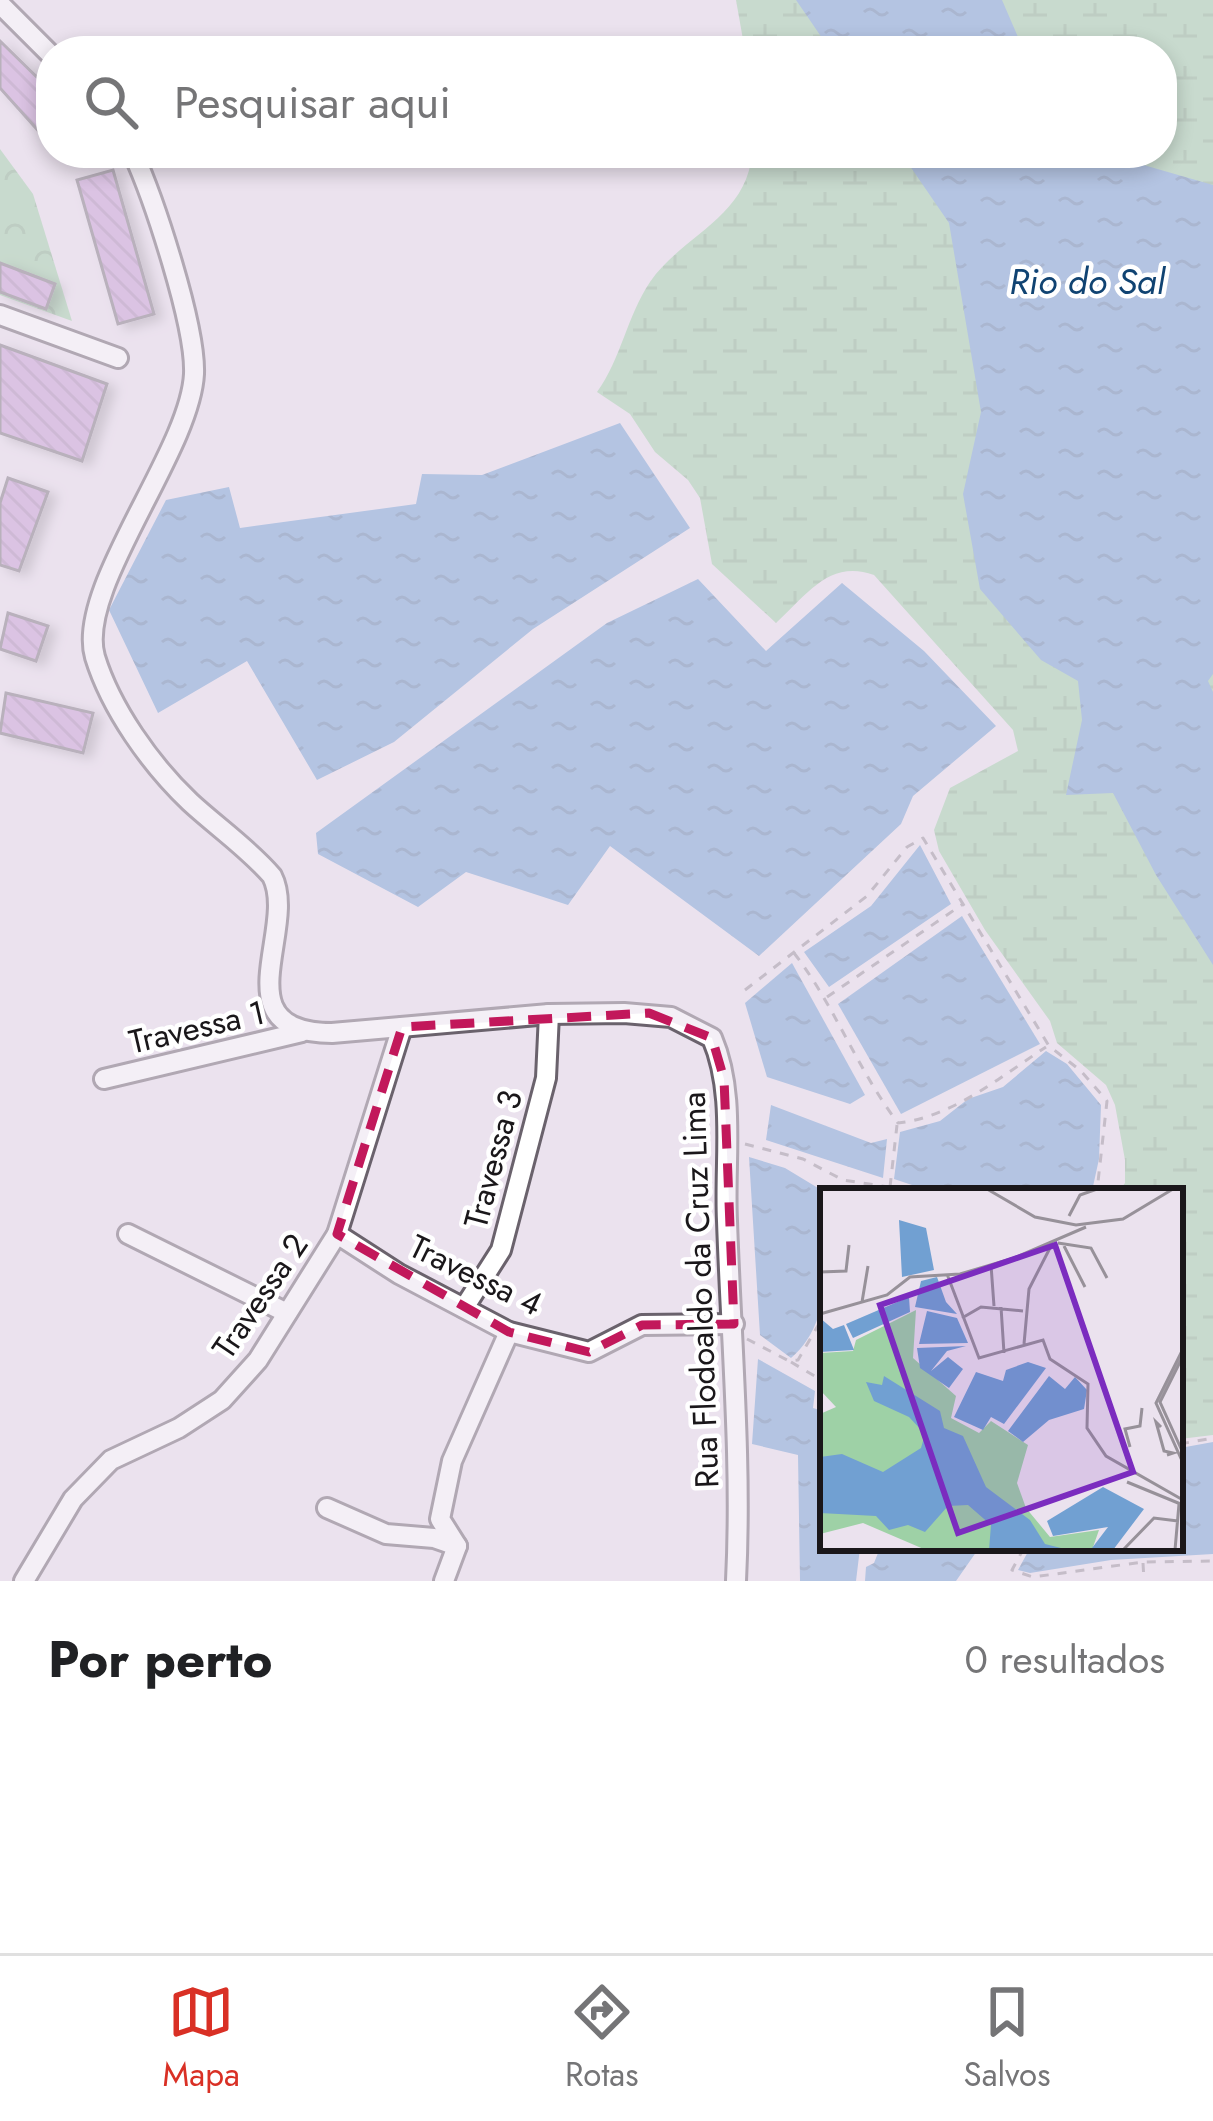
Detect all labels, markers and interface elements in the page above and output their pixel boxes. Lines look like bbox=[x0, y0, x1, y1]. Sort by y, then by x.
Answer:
search box bbox=[36, 36, 1177, 168]
icon: search bbox=[78, 69, 144, 135]
text: Pesquisar aqui bbox=[174, 70, 451, 135]
water label: Rio do Sal bbox=[1009, 255, 1167, 307]
street label: Travessa 1 bbox=[124, 989, 270, 1065]
street label: Travessa 3 bbox=[452, 1085, 534, 1233]
street label: Rua Flodoaldo da Cruz Lima bbox=[670, 1091, 730, 1489]
inset map bbox=[820, 1188, 1183, 1551]
street label: Travessa 4 bbox=[402, 1223, 550, 1327]
street label: Travessa 2 bbox=[201, 1224, 319, 1368]
text: Por perto bbox=[48, 1622, 273, 1696]
text: 0 resultados bbox=[965, 1631, 1165, 1688]
tab: Mapa bbox=[163, 1979, 240, 2098]
tab: Rotas bbox=[565, 1979, 638, 2098]
tab: Salvos bbox=[964, 1979, 1050, 2098]

